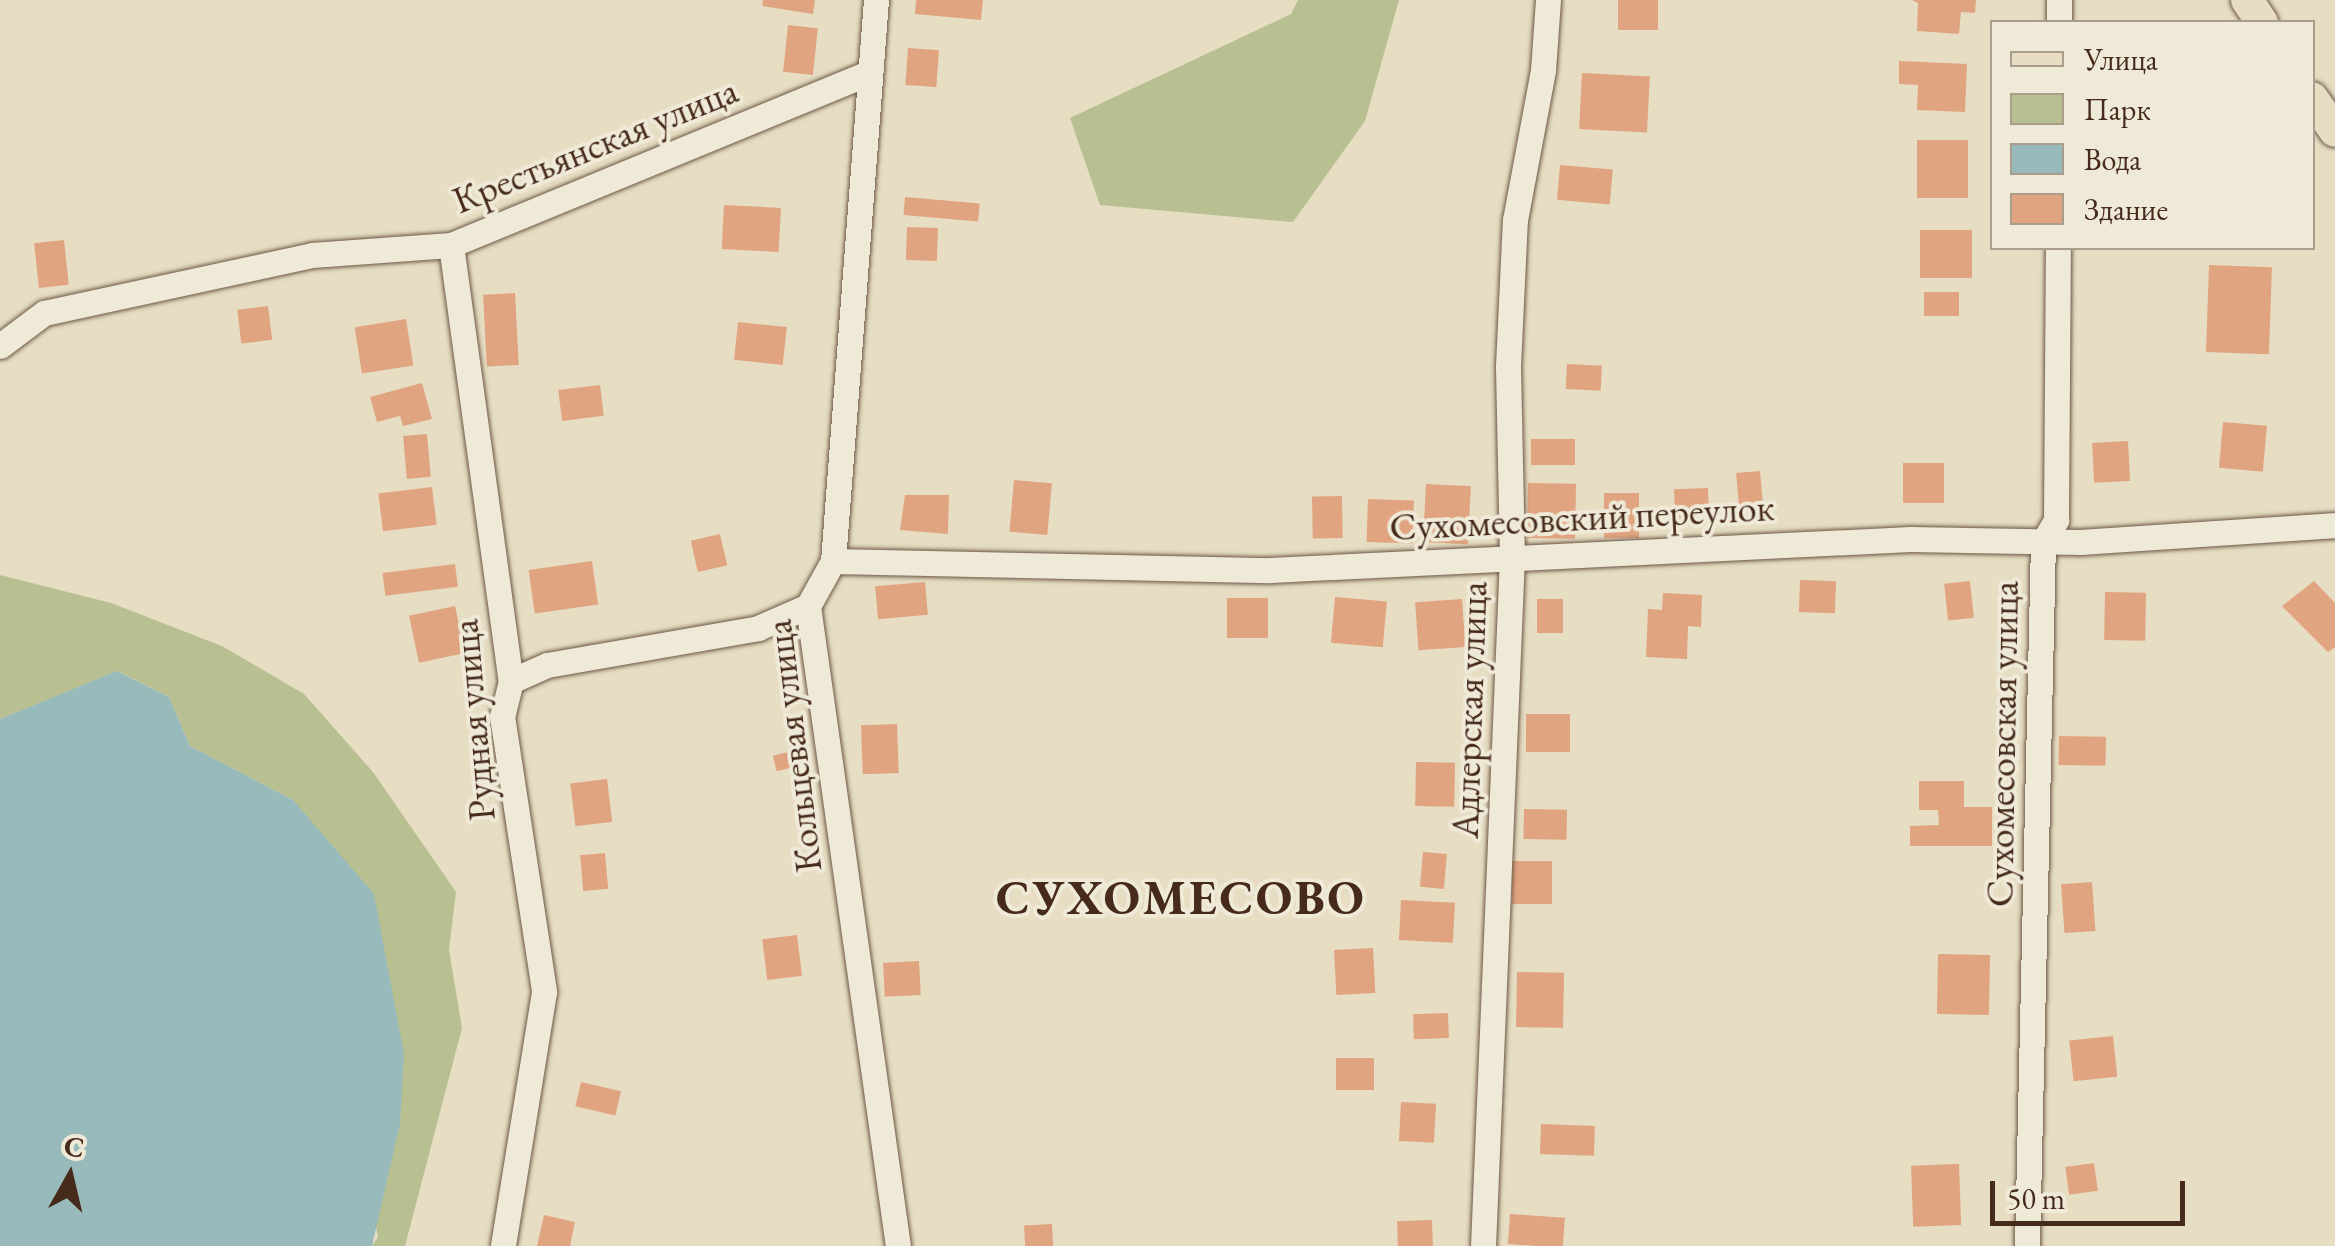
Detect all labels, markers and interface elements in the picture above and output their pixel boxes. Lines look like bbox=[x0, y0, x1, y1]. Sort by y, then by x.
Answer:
legend bbox=[1990, 20, 2315, 250]
text: Улица bbox=[2084, 40, 2158, 79]
street label: Крестьянская улица bbox=[446, 67, 744, 223]
text: Парк bbox=[2084, 90, 2151, 129]
text: Вода bbox=[2084, 140, 2141, 179]
text: Здание bbox=[2084, 190, 2168, 229]
street label: Сухомесовский переулок bbox=[1388, 484, 1776, 550]
street label: Адлерская улица bbox=[1442, 581, 1496, 839]
street label: Сухомесовская улица bbox=[1976, 581, 2028, 907]
street label: Рудная улица bbox=[441, 617, 505, 823]
street label: Кольцевая улица bbox=[755, 617, 831, 875]
district label: СУХОМЕСОВО bbox=[996, 869, 1366, 927]
north arrow bbox=[20, 1126, 120, 1226]
text: С bbox=[62, 1127, 87, 1165]
scale bar bbox=[1995, 1161, 2190, 1223]
text: 50 m bbox=[2007, 1179, 2065, 1218]

